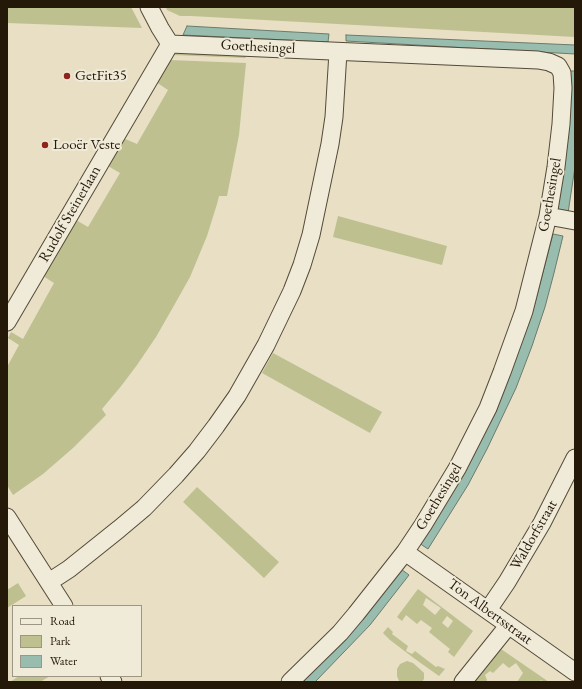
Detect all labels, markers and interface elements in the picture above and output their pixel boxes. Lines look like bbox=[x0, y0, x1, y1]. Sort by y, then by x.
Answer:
street label: Goethesingel bbox=[220, 36, 296, 58]
place label: GetFit35 bbox=[75, 67, 127, 85]
marker: GetFit35 bbox=[62, 71, 72, 81]
place label: Looër Veste bbox=[53, 136, 120, 154]
marker: Looër Veste bbox=[40, 140, 50, 150]
street label: Goethesingel bbox=[535, 157, 565, 233]
street label: Rudolf Steinerlaan bbox=[35, 163, 105, 265]
street label: Goethesingel bbox=[412, 460, 466, 534]
street label: Waldorfstraat bbox=[507, 497, 561, 573]
street label: Ton Albertsstraat bbox=[444, 575, 536, 649]
legend bbox=[12, 605, 142, 677]
text: Road bbox=[50, 613, 75, 629]
text: Park bbox=[50, 633, 70, 649]
text: Water bbox=[50, 653, 77, 669]

